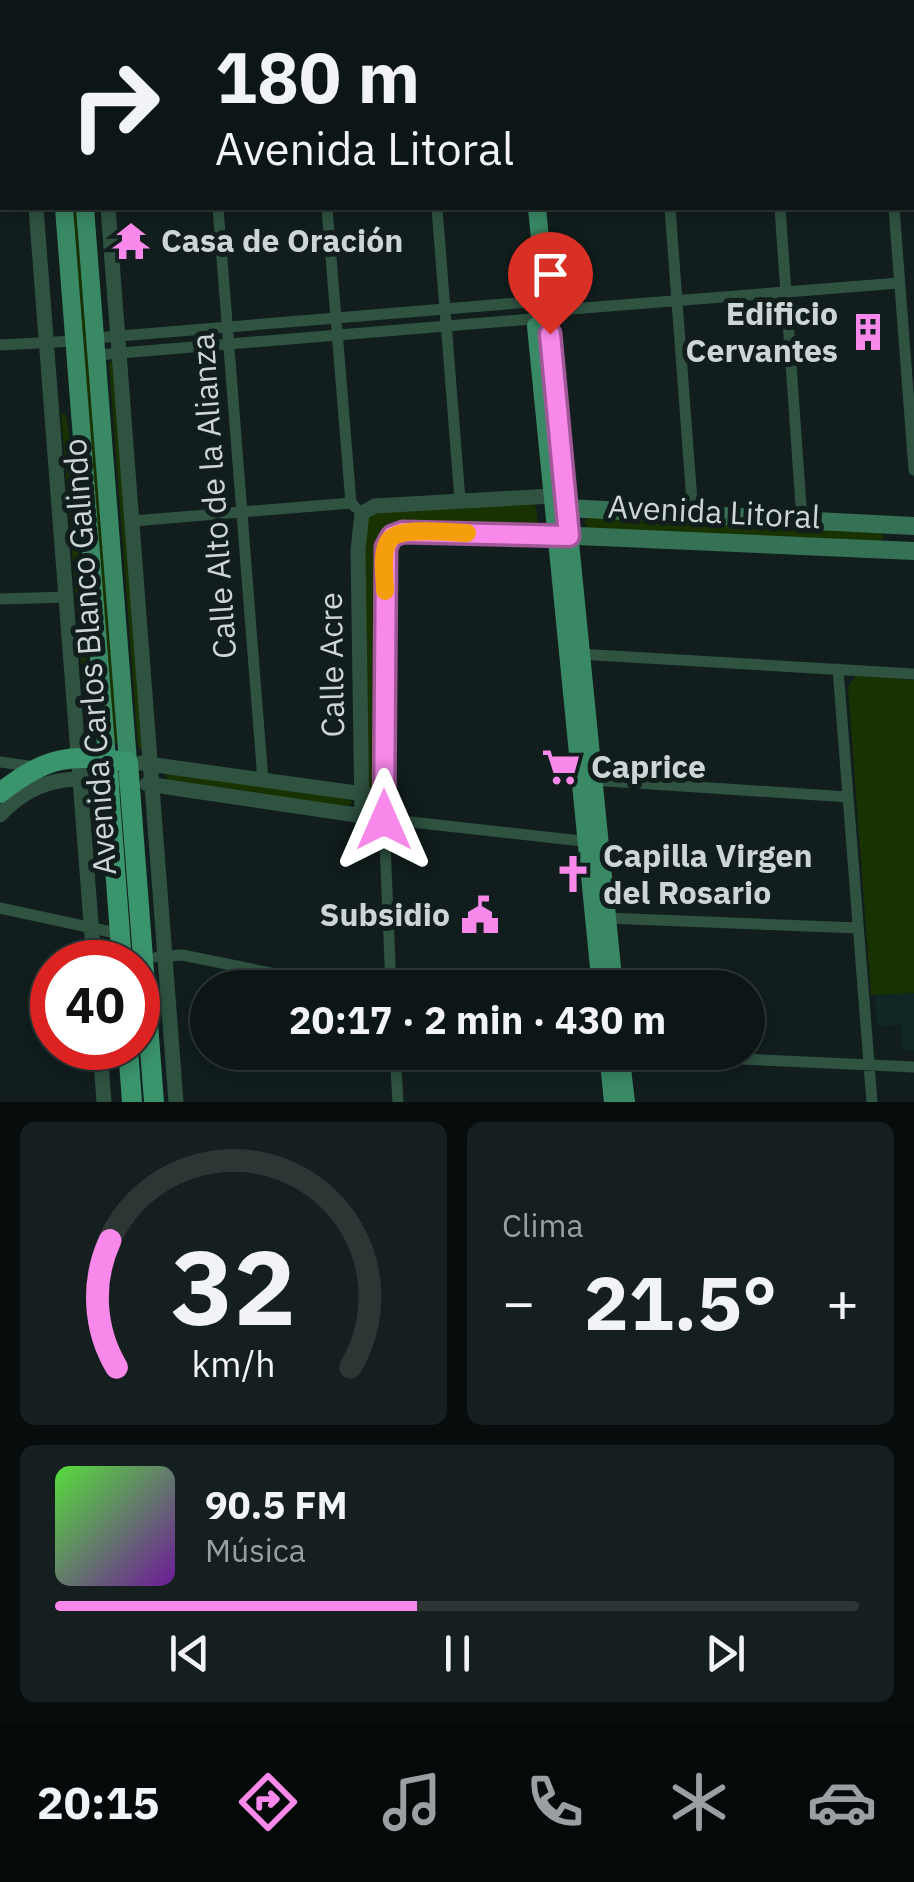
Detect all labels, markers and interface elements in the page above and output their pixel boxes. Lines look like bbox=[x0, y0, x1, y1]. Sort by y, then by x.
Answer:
text: 180 m bbox=[215, 31, 420, 122]
icon: right bbox=[50, 40, 180, 170]
text: Avenida Litoral bbox=[215, 119, 514, 177]
place label: Casa de Oración bbox=[161, 219, 403, 261]
temple icon: Casa de Oración bbox=[110, 220, 152, 262]
pin bbox=[508, 232, 593, 335]
icon: arrive bbox=[523, 247, 578, 302]
place label: Edificio Cervantes bbox=[686, 292, 838, 371]
building icon: Edificio Cervantes bbox=[847, 311, 889, 353]
street label: Calle Alto de la Alianza bbox=[181, 332, 245, 660]
street label: Avenida Carlos Blanco Galindo bbox=[53, 437, 125, 877]
street label: Avenida Litoral bbox=[607, 484, 821, 538]
street label: Calle Acre bbox=[309, 592, 353, 738]
place label: Caprice bbox=[591, 745, 706, 787]
supermarket icon: Caprice bbox=[540, 746, 582, 788]
position arrow bbox=[332, 768, 436, 872]
place label: Capilla Virgen del Rosario bbox=[603, 834, 813, 913]
church icon: Capilla Virgen del Rosario bbox=[552, 853, 594, 895]
place label: Subsidio bbox=[320, 893, 450, 935]
public building icon: Subsidio bbox=[459, 894, 501, 936]
speed limit sign: 40 bbox=[30, 940, 160, 1070]
text: 20:17 · 2 min · 430 m bbox=[289, 995, 666, 1044]
text: Clima bbox=[502, 1204, 584, 1246]
text: 32 bbox=[171, 1218, 296, 1354]
text: 21.5° bbox=[584, 1253, 777, 1351]
text: − bbox=[502, 1266, 535, 1337]
text: + bbox=[826, 1266, 859, 1337]
text: km/h bbox=[191, 1340, 276, 1387]
text: 90.5 FM bbox=[205, 1480, 348, 1529]
text: Música bbox=[205, 1529, 306, 1571]
icon: previous bbox=[162, 1626, 217, 1681]
icon: pause bbox=[430, 1626, 485, 1681]
icon: next bbox=[698, 1626, 753, 1681]
icon: directions bbox=[233, 1767, 303, 1837]
icon: music bbox=[377, 1767, 447, 1837]
icon: phone bbox=[520, 1767, 590, 1837]
icon: climate bbox=[664, 1767, 734, 1837]
icon: car bbox=[807, 1767, 877, 1837]
text: 20:15 bbox=[37, 1773, 160, 1831]

